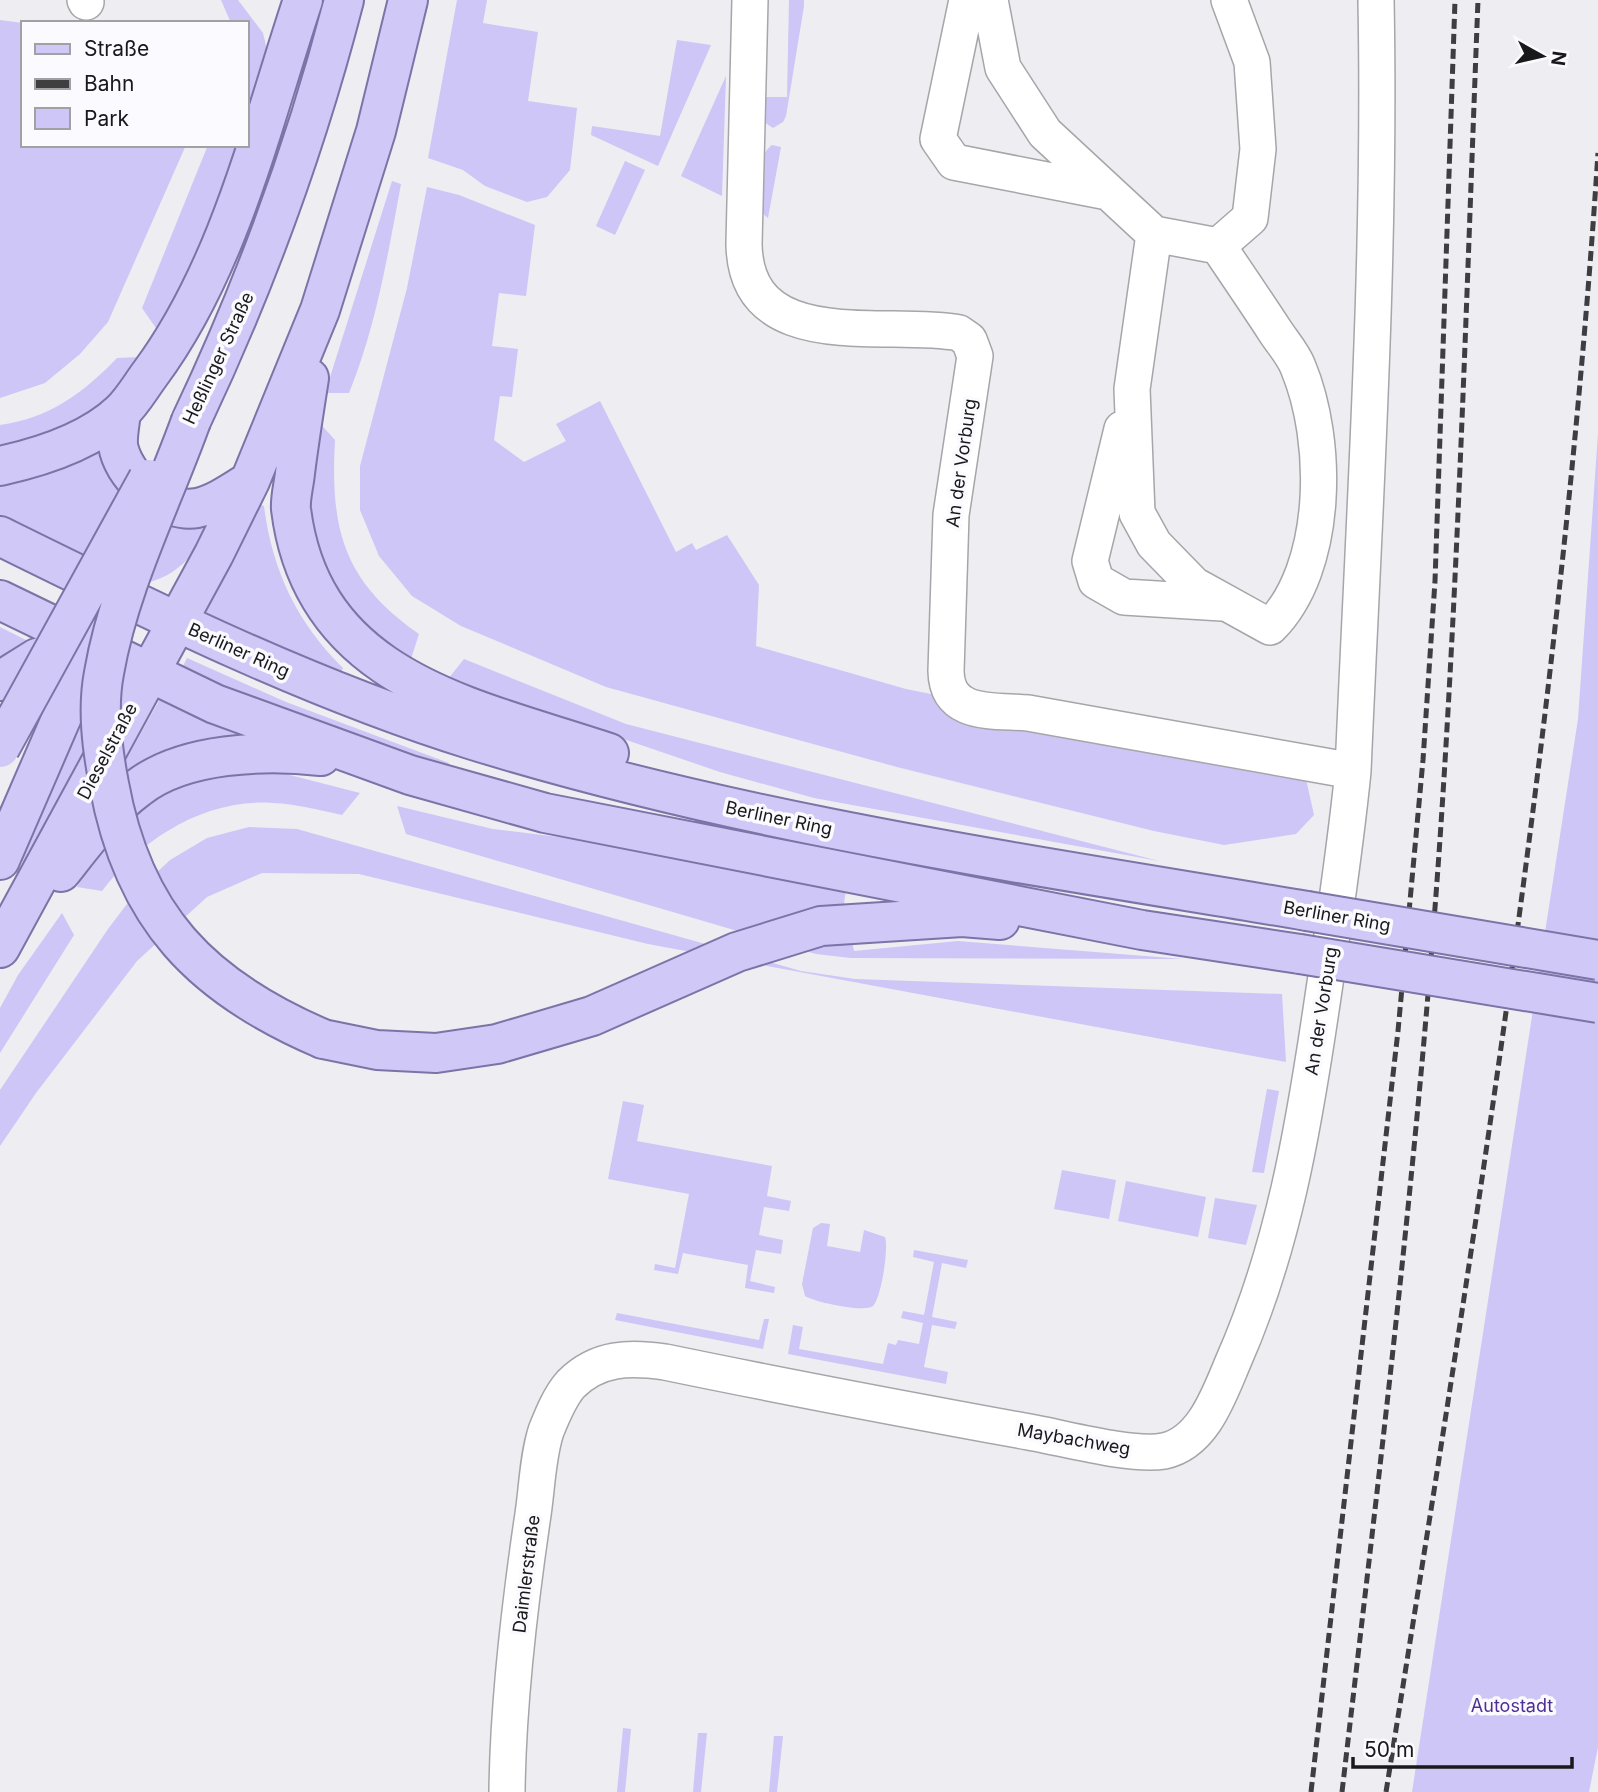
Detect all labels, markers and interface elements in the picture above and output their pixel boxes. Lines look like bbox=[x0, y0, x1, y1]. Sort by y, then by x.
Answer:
legend bbox=[21, 21, 248, 147]
north arrow bbox=[1507, 21, 1577, 91]
text: Straße bbox=[84, 36, 149, 61]
text: N bbox=[1546, 50, 1571, 67]
text: Bahn bbox=[84, 71, 134, 96]
text: Park bbox=[84, 106, 129, 131]
street label: Heßlinger Straße bbox=[178, 288, 258, 428]
street label: An der Vorburg bbox=[942, 397, 980, 529]
street label: Berliner Ring bbox=[185, 618, 293, 682]
street label: Dieselstraße bbox=[73, 699, 141, 803]
street label: Berliner Ring bbox=[724, 796, 834, 840]
street label: Berliner Ring bbox=[1282, 896, 1392, 936]
street label: An der Vorburg bbox=[1300, 945, 1342, 1077]
street label: Maybachweg bbox=[1016, 1419, 1132, 1459]
street label: Daimlerstraße bbox=[508, 1514, 544, 1634]
park label: Autostadt bbox=[1471, 1695, 1553, 1716]
scale bar bbox=[1353, 1726, 1572, 1770]
text: 50 m bbox=[1364, 1737, 1414, 1762]

